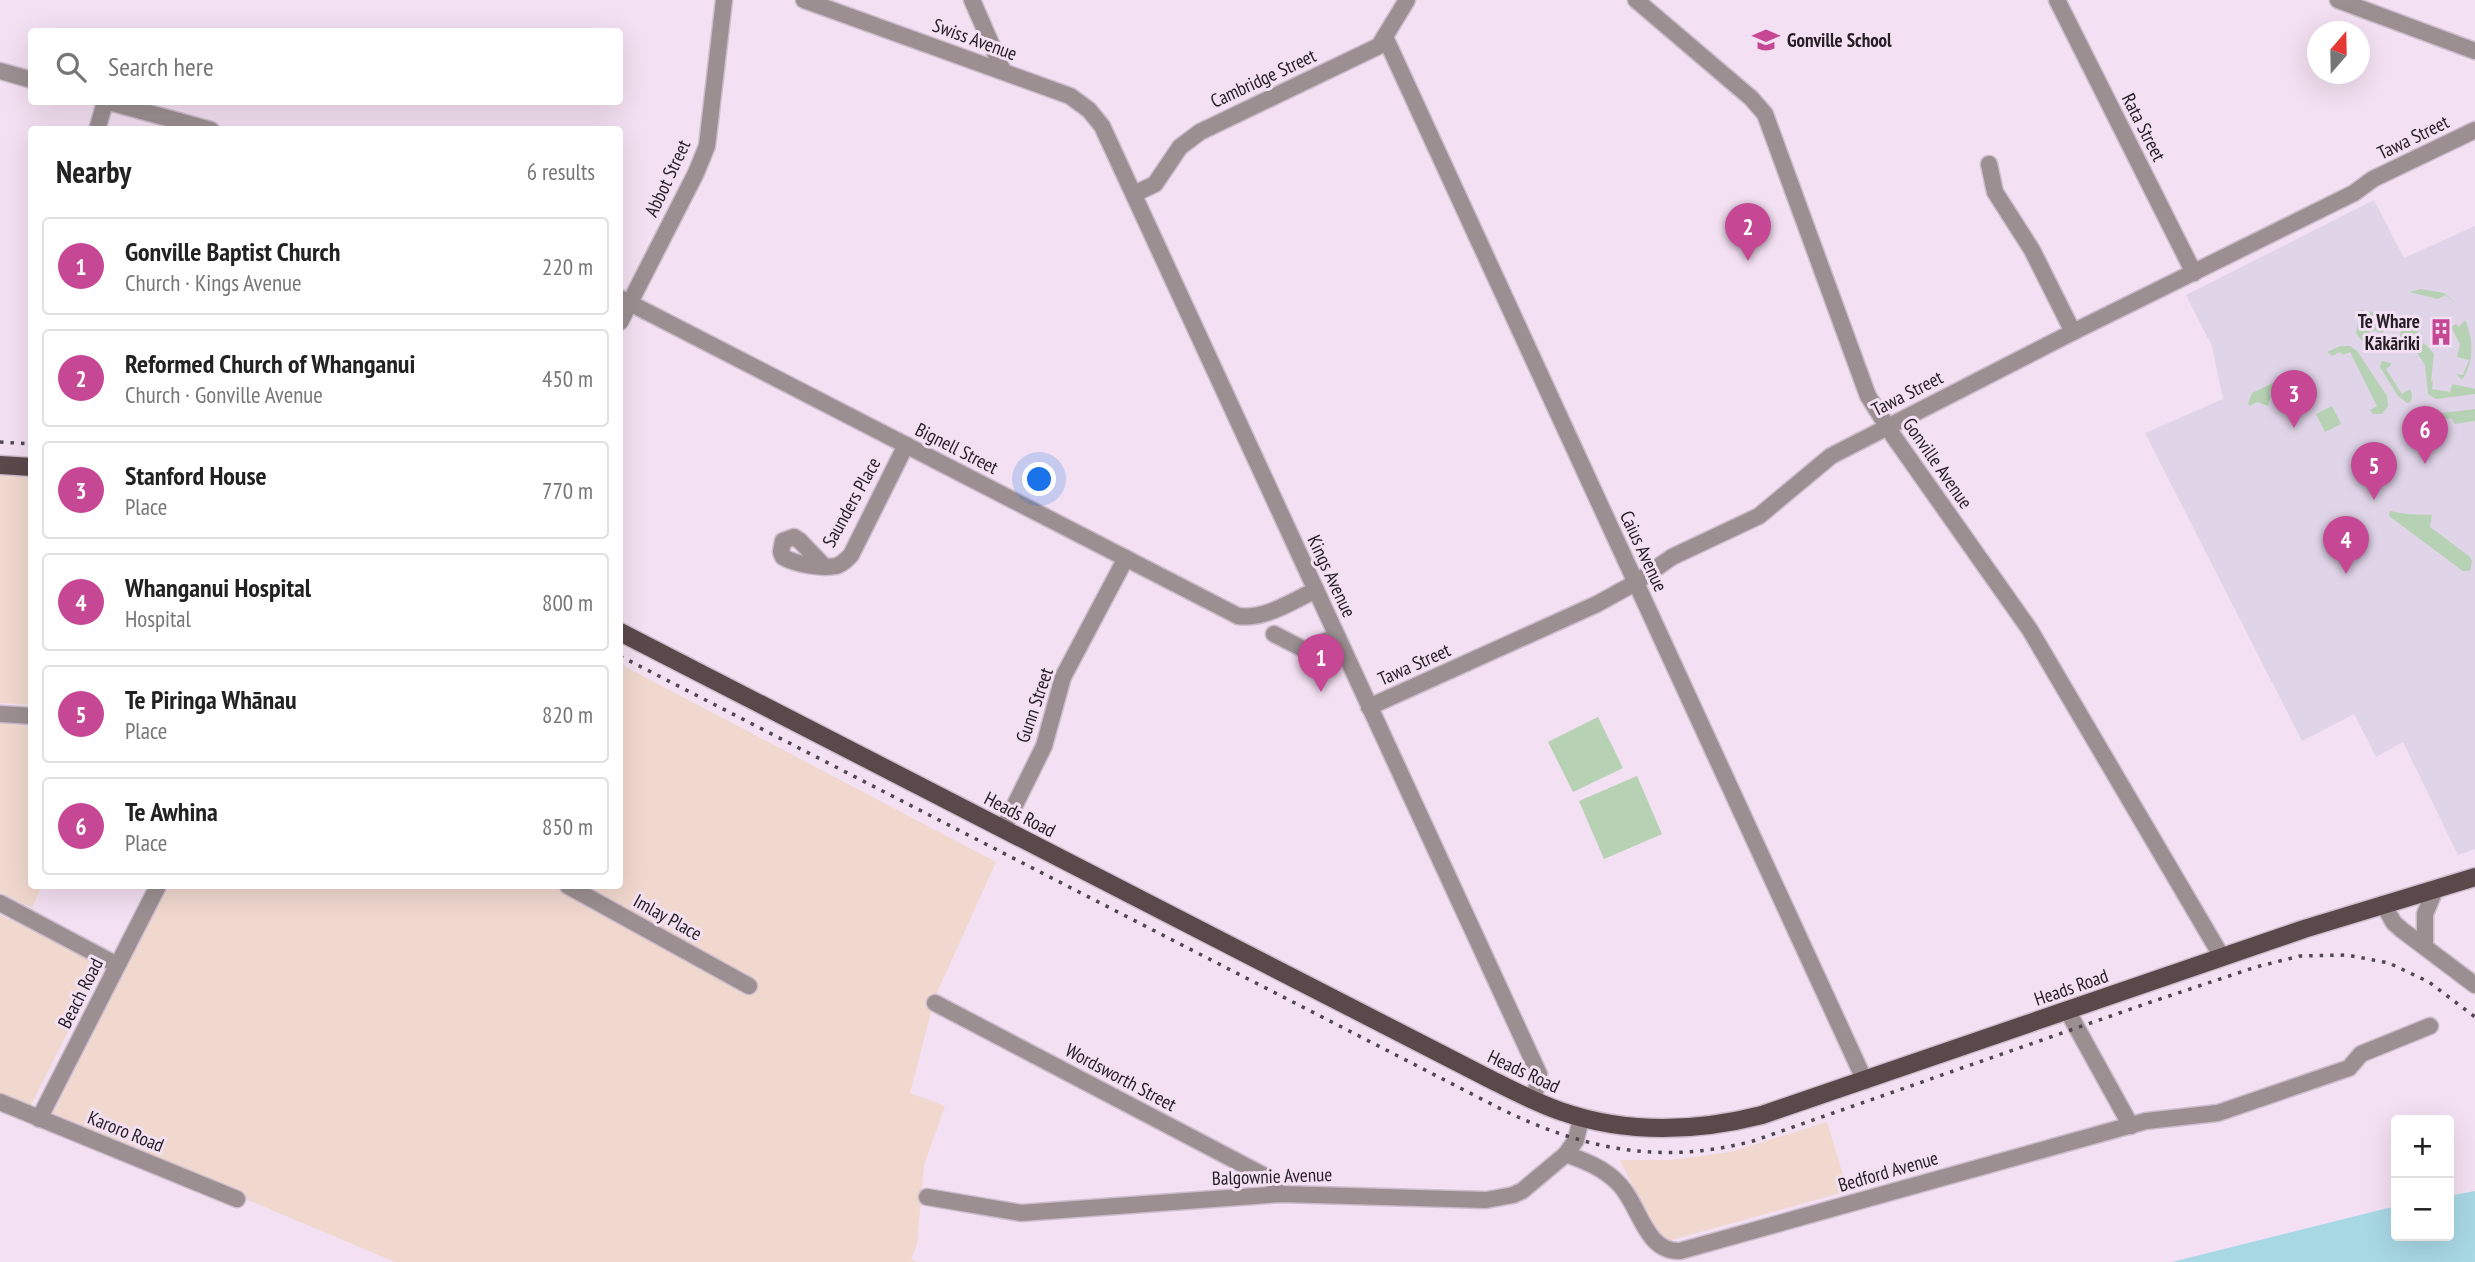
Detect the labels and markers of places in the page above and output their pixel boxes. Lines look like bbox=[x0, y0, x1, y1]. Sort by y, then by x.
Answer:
school or university icon: Gonville School bbox=[1751, 25, 1781, 55]
place label: Gonville School bbox=[1787, 28, 1892, 52]
pin: 2 bbox=[1725, 203, 1771, 261]
place label: Te Whare Kākāriki bbox=[2358, 309, 2420, 355]
building icon: Te Whare Kākāriki bbox=[2426, 317, 2456, 347]
pin: 3 bbox=[2271, 370, 2317, 428]
pin: 6 bbox=[2402, 406, 2448, 464]
pin: 5 bbox=[2351, 442, 2397, 500]
pin: 4 bbox=[2323, 516, 2369, 574]
pin: 1 bbox=[1298, 634, 1344, 692]

